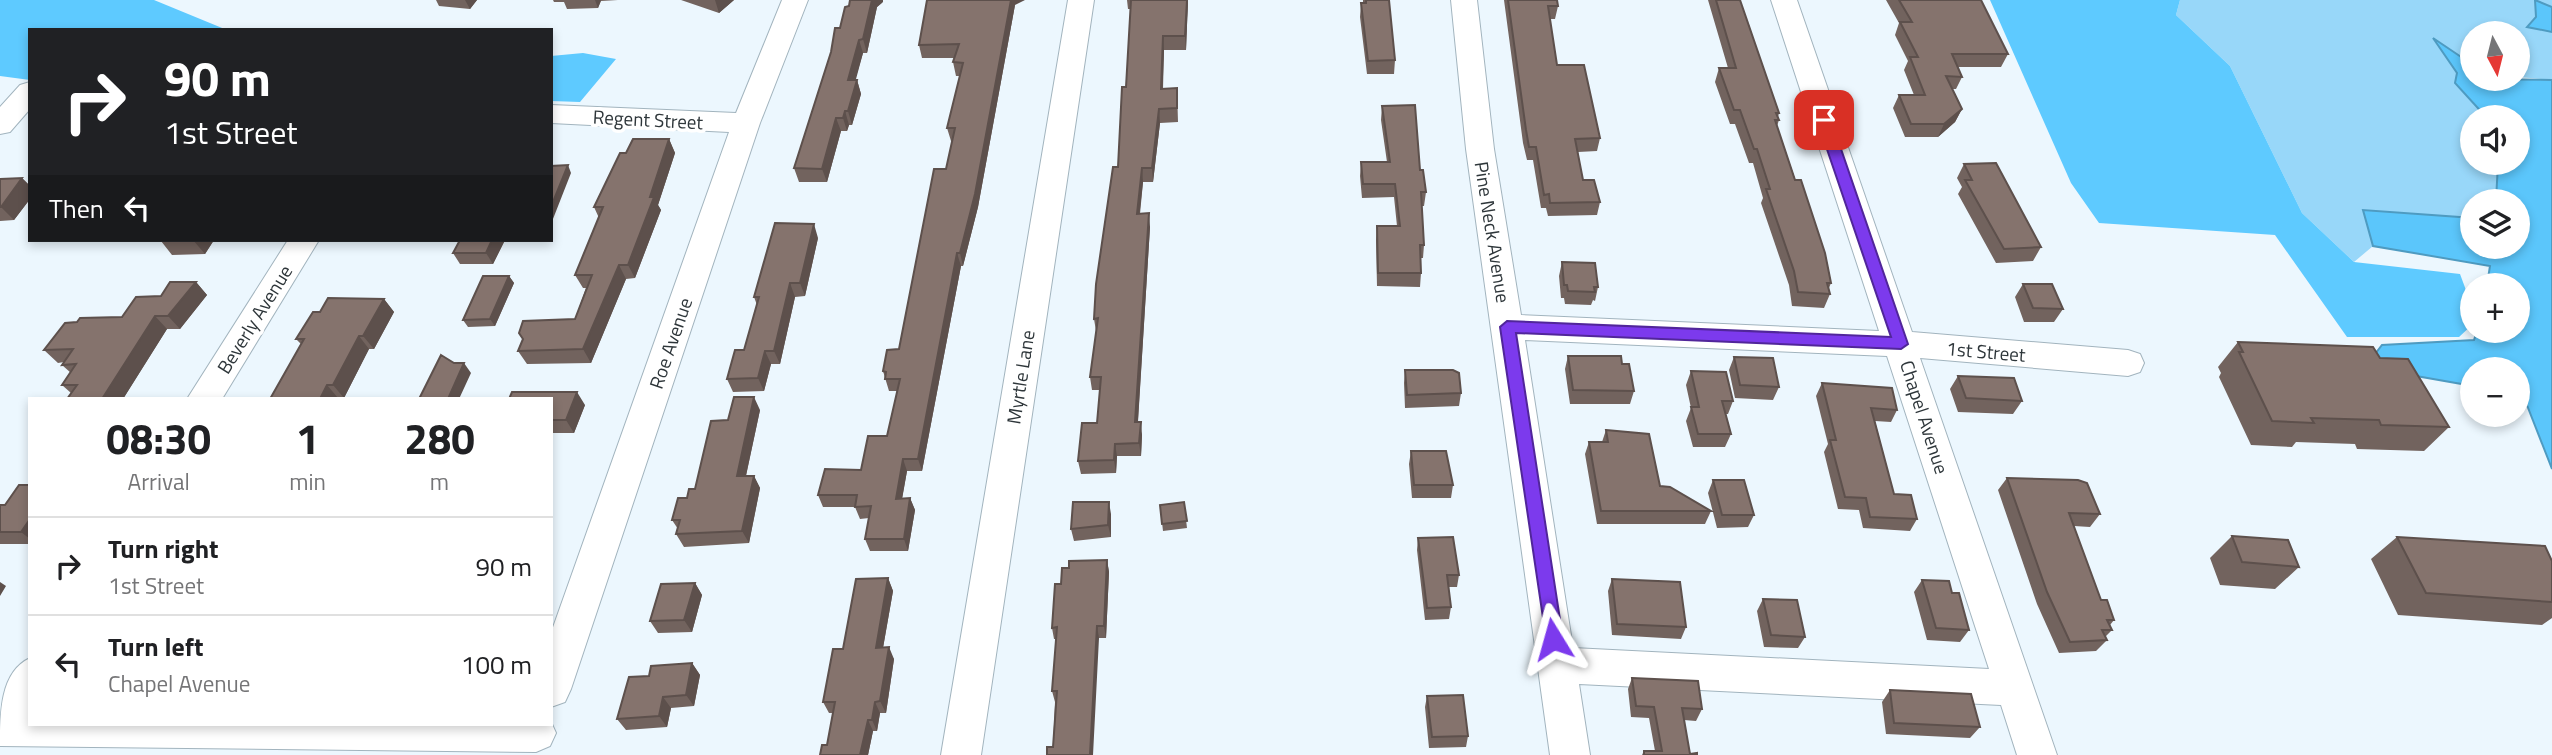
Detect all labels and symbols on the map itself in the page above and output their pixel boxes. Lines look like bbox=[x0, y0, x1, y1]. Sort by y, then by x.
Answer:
north arrow bbox=[2460, 21, 2530, 91]
pin bbox=[1794, 90, 1854, 150]
street label: Regent Street bbox=[592, 102, 704, 136]
street label: Pine Neck Avenue bbox=[1468, 159, 1518, 305]
street label: Beverly Avenue bbox=[209, 259, 299, 379]
street label: Roe Avenue bbox=[641, 293, 699, 393]
street label: Myrtle Lane bbox=[998, 328, 1042, 426]
street label: 1st Street bbox=[1945, 333, 2027, 369]
street label: Chapel Avenue bbox=[1893, 357, 1957, 477]
position arrow bbox=[1516, 602, 1590, 676]

